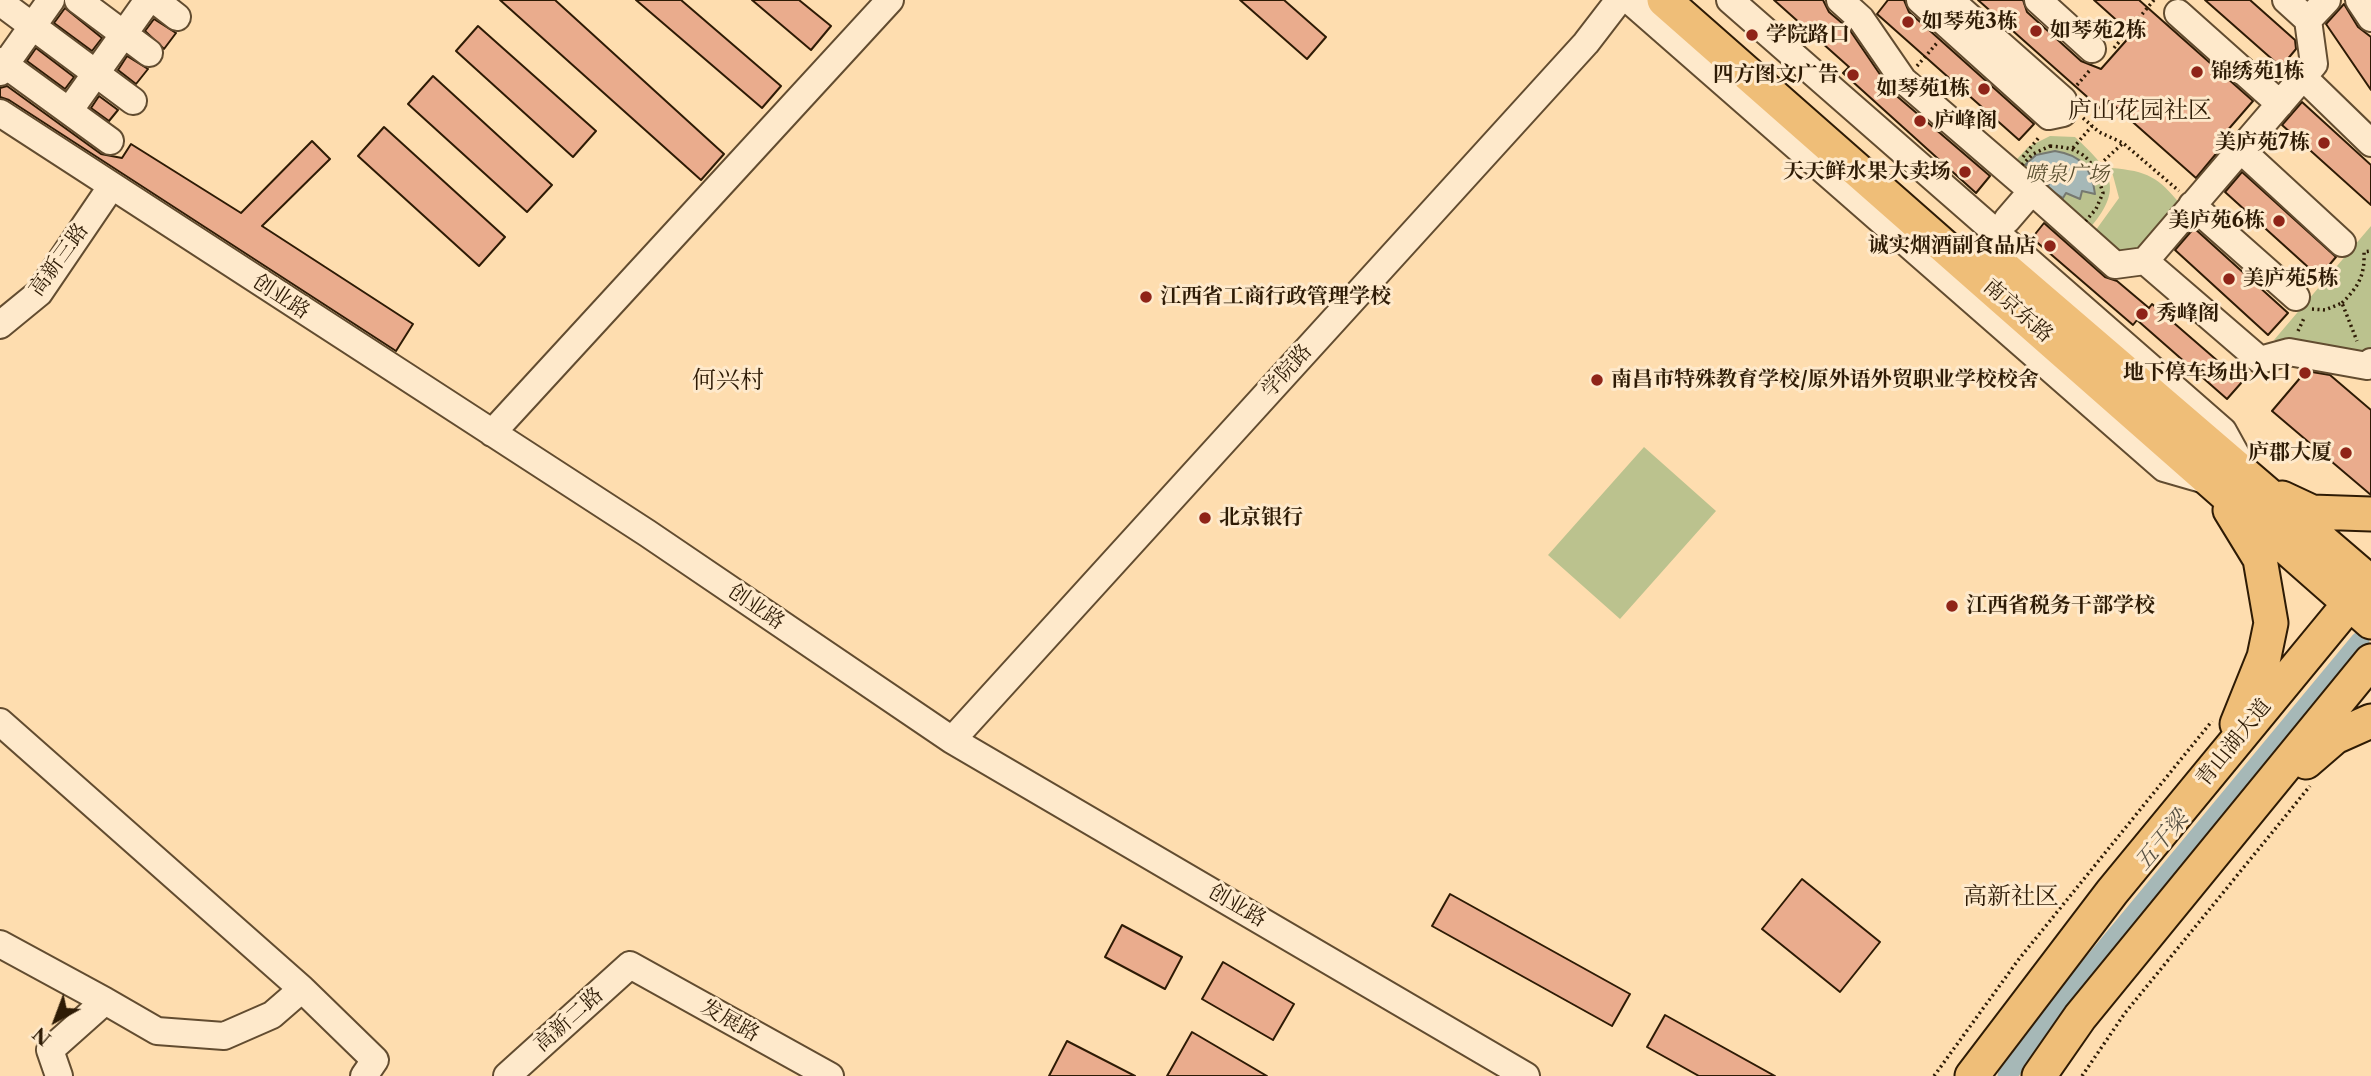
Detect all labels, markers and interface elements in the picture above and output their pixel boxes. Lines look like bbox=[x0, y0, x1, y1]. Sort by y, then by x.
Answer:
place label: 如琴苑3栋 bbox=[1922, 9, 2018, 35]
marker: 如琴苑3栋 bbox=[1900, 14, 1916, 30]
place label: 如琴苑2栋 bbox=[2050, 18, 2146, 44]
place label: 学院路口 bbox=[1766, 22, 1850, 48]
marker: 如琴苑2栋 bbox=[2028, 23, 2044, 39]
marker: 学院路口 bbox=[1744, 27, 1760, 43]
place label: 锦绣苑1栋 bbox=[2211, 59, 2304, 85]
place label: 四方图文广告 bbox=[1713, 62, 1839, 88]
marker: 锦绣苑1栋 bbox=[2189, 64, 2205, 80]
marker: 四方图文广告 bbox=[1845, 67, 1861, 83]
place label: 如琴苑1栋 bbox=[1877, 76, 1970, 102]
marker: 如琴苑1栋 bbox=[1976, 81, 1992, 97]
district label: 庐山花园社区 bbox=[2068, 97, 2212, 125]
place label: 庐峰阁 bbox=[1934, 108, 1997, 134]
marker: 庐峰阁 bbox=[1912, 113, 1928, 129]
place label: 美庐苑7栋 bbox=[2215, 130, 2310, 156]
marker: 美庐苑7栋 bbox=[2316, 135, 2332, 151]
place label: 天天鲜水果大卖场 bbox=[1783, 159, 1951, 185]
park label: 喷泉广场 bbox=[2025, 162, 2109, 188]
marker: 天天鲜水果大卖场 bbox=[1957, 164, 1973, 180]
place label: 美庐苑6栋 bbox=[2168, 208, 2265, 234]
marker: 美庐苑6栋 bbox=[2271, 213, 2287, 229]
street label: 高新三路 bbox=[24, 219, 94, 301]
place label: 诚实烟酒副食品店 bbox=[1868, 233, 2036, 259]
marker: 诚实烟酒副食品店 bbox=[2042, 238, 2058, 254]
place label: 美庐苑5栋 bbox=[2243, 266, 2339, 292]
street label: 创业路 bbox=[248, 269, 314, 325]
marker: 美庐苑5栋 bbox=[2221, 271, 2237, 287]
street label: 南京东路 bbox=[1978, 274, 2058, 348]
place label: 江西省工商行政管理学校 bbox=[1160, 284, 1391, 310]
marker: 江西省工商行政管理学校 bbox=[1138, 289, 1154, 305]
place label: 秀峰阁 bbox=[2156, 301, 2219, 327]
marker: 秀峰阁 bbox=[2134, 306, 2150, 322]
street label: 学院路 bbox=[1257, 339, 1317, 403]
place label: 地下停车场出入口 bbox=[2123, 360, 2291, 386]
marker: 地下停车场出入口 bbox=[2297, 365, 2313, 381]
district label: 何兴村 bbox=[692, 367, 764, 395]
place label: 南昌市特殊教育学校/原外语外贸职业学校校舍 bbox=[1611, 367, 2039, 393]
marker: 南昌市特殊教育学校/原外语外贸职业学校校舍 bbox=[1589, 372, 1605, 388]
place label: 庐郡大厦 bbox=[2248, 440, 2332, 466]
marker: 庐郡大厦 bbox=[2338, 445, 2354, 461]
place label: 北京银行 bbox=[1219, 505, 1303, 531]
marker: 北京银行 bbox=[1197, 510, 1213, 526]
street label: 创业路 bbox=[723, 579, 789, 635]
place label: 江西省税务干部学校 bbox=[1966, 593, 2155, 619]
marker: 江西省税务干部学校 bbox=[1944, 598, 1960, 614]
street label: 青山湖大道 bbox=[2191, 694, 2277, 792]
water label: 五干梁 bbox=[2129, 806, 2195, 876]
street label: 创业路 bbox=[1203, 879, 1271, 933]
district label: 高新社区 bbox=[1963, 883, 2059, 911]
street label: 高新二路 bbox=[529, 983, 609, 1057]
north arrow bbox=[21, 985, 91, 1055]
street label: 发展路 bbox=[696, 995, 764, 1047]
text: N bbox=[28, 1022, 56, 1050]

